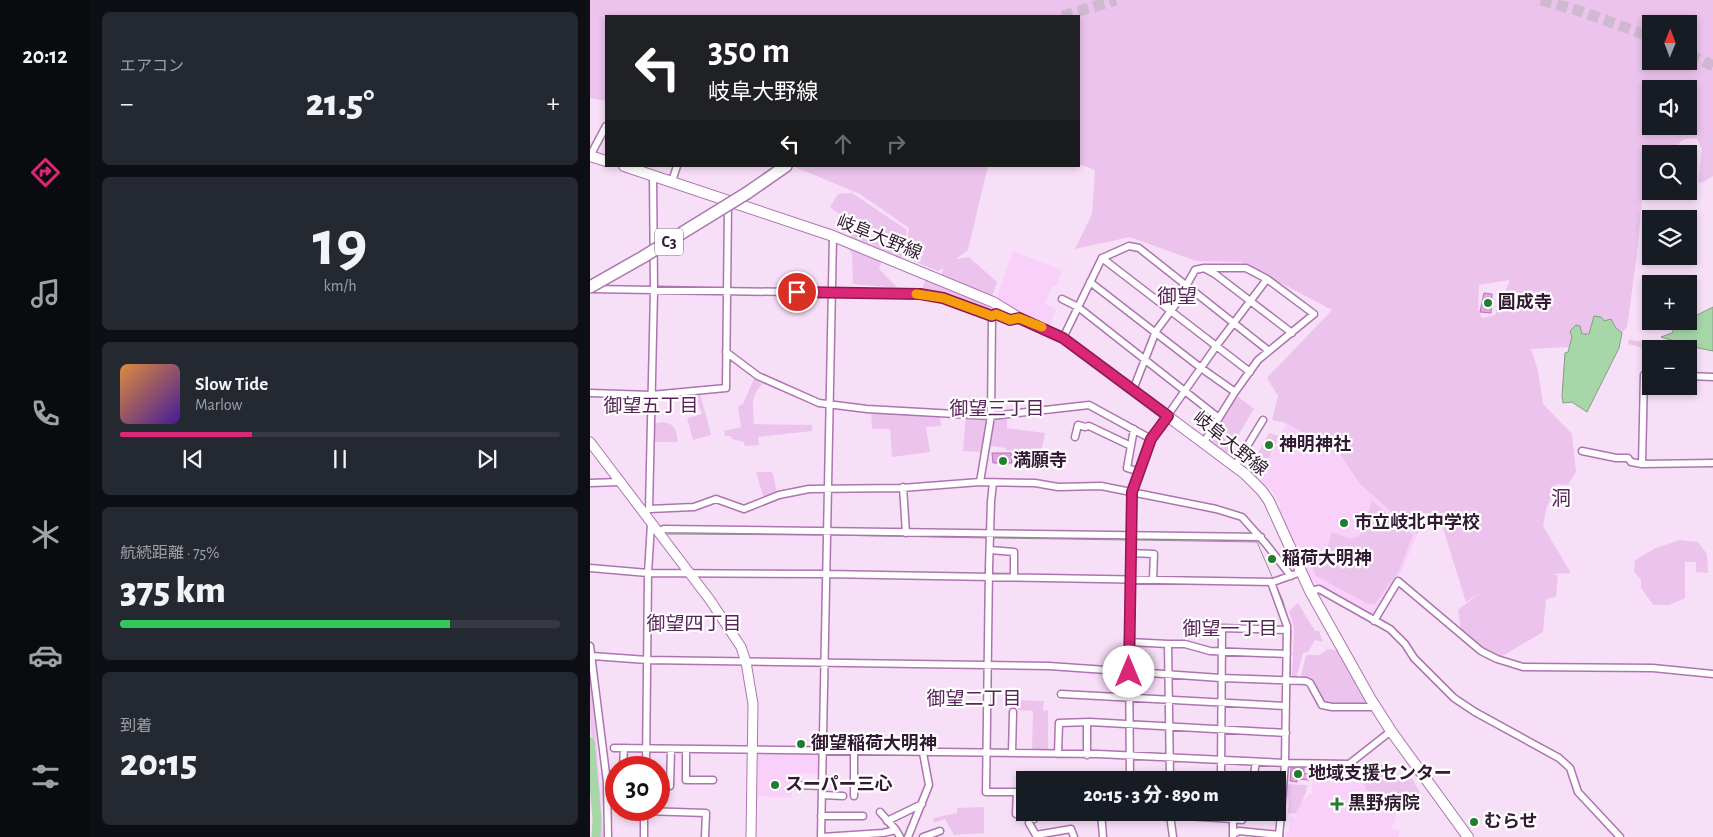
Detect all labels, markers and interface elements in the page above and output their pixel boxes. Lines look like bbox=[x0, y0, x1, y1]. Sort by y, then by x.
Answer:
north arrow bbox=[1642, 15, 1698, 70]
map controls bbox=[1642, 15, 1697, 395]
text: 350 m bbox=[708, 34, 790, 69]
icon: left bbox=[625, 35, 690, 100]
text: 20:12 bbox=[22, 45, 68, 67]
text: エアコン bbox=[120, 58, 184, 74]
button: sound bbox=[1642, 80, 1697, 135]
text: 岐阜大野線 bbox=[708, 81, 818, 103]
text: 21.5° bbox=[306, 85, 374, 123]
text: − bbox=[120, 90, 133, 118]
text: + bbox=[547, 90, 560, 118]
icon: left bbox=[776, 130, 804, 158]
icon: ahead bbox=[829, 130, 857, 158]
icon: right bbox=[882, 130, 910, 158]
button: search bbox=[1642, 145, 1697, 200]
icon: directions bbox=[28, 155, 63, 190]
button: layers bbox=[1642, 210, 1697, 265]
street label: 岐阜大野線 bbox=[834, 211, 925, 263]
text: 19 bbox=[313, 212, 367, 277]
road number: C3 bbox=[655, 228, 683, 256]
pin bbox=[776, 271, 818, 313]
button: + bbox=[1642, 275, 1697, 330]
icon: music bbox=[28, 276, 63, 311]
text: km/h bbox=[323, 278, 357, 294]
icon: arrive bbox=[783, 278, 811, 306]
district label: 御望 bbox=[1157, 286, 1197, 307]
place label: 圓成寺 bbox=[1498, 292, 1552, 312]
marker: 圓成寺 bbox=[1482, 297, 1494, 309]
button: − bbox=[1642, 340, 1697, 395]
text: Slow Tide bbox=[195, 375, 268, 394]
district label: 御望五丁目 bbox=[603, 395, 699, 416]
icon: phone bbox=[28, 396, 63, 431]
text: Marlow bbox=[195, 397, 242, 413]
district label: 御望三丁目 bbox=[949, 398, 1045, 419]
street label: 岐阜大野線 bbox=[1189, 407, 1272, 479]
place label: 神明神社 bbox=[1279, 434, 1351, 454]
marker: 神明神社 bbox=[1263, 439, 1275, 451]
icon: previous bbox=[179, 445, 207, 473]
icon: pause bbox=[326, 445, 354, 473]
icon: next bbox=[473, 445, 501, 473]
place label: 満願寺 bbox=[1013, 451, 1067, 470]
marker: 満願寺 bbox=[997, 455, 1009, 467]
district label: 洞 bbox=[1551, 488, 1571, 509]
place label: 市立岐北中学校 bbox=[1354, 512, 1480, 532]
icon: climate bbox=[28, 517, 63, 552]
marker: 市立岐北中学校 bbox=[1338, 517, 1350, 529]
text: 航続距離 · 75% bbox=[120, 545, 220, 561]
place label: 稲荷大明神 bbox=[1282, 548, 1372, 568]
marker: 稲荷大明神 bbox=[1266, 553, 1278, 565]
text: 375 km bbox=[120, 572, 226, 610]
district label: 御望四丁目 bbox=[646, 613, 742, 634]
district label: 御望一丁目 bbox=[1182, 618, 1278, 639]
icon: car bbox=[28, 638, 63, 673]
position arrow bbox=[1102, 645, 1154, 697]
district label: 御望二丁目 bbox=[926, 688, 1022, 709]
text: 到着 bbox=[120, 718, 152, 734]
place label: 御望稲荷大明神 bbox=[810, 733, 937, 753]
marker: 御望稲荷大明神 bbox=[795, 738, 807, 750]
text: 20:15 bbox=[120, 745, 197, 783]
speed limit sign: 30 bbox=[605, 756, 670, 821]
icon: filters bbox=[28, 759, 63, 794]
place label: 地域支援センター bbox=[1308, 763, 1452, 783]
marker: 地域支援センター bbox=[1292, 768, 1304, 780]
place label: スーパー三心 bbox=[785, 774, 893, 794]
marker: スーパー三心 bbox=[769, 779, 781, 791]
text: 20:15 · 3 分 · 890 m bbox=[1083, 786, 1219, 805]
place label: 黒野病院 bbox=[1348, 793, 1420, 813]
marker: 黒野病院 bbox=[1330, 797, 1344, 811]
place label: むらせ bbox=[1484, 812, 1538, 831]
marker: むらせ bbox=[1468, 816, 1480, 828]

